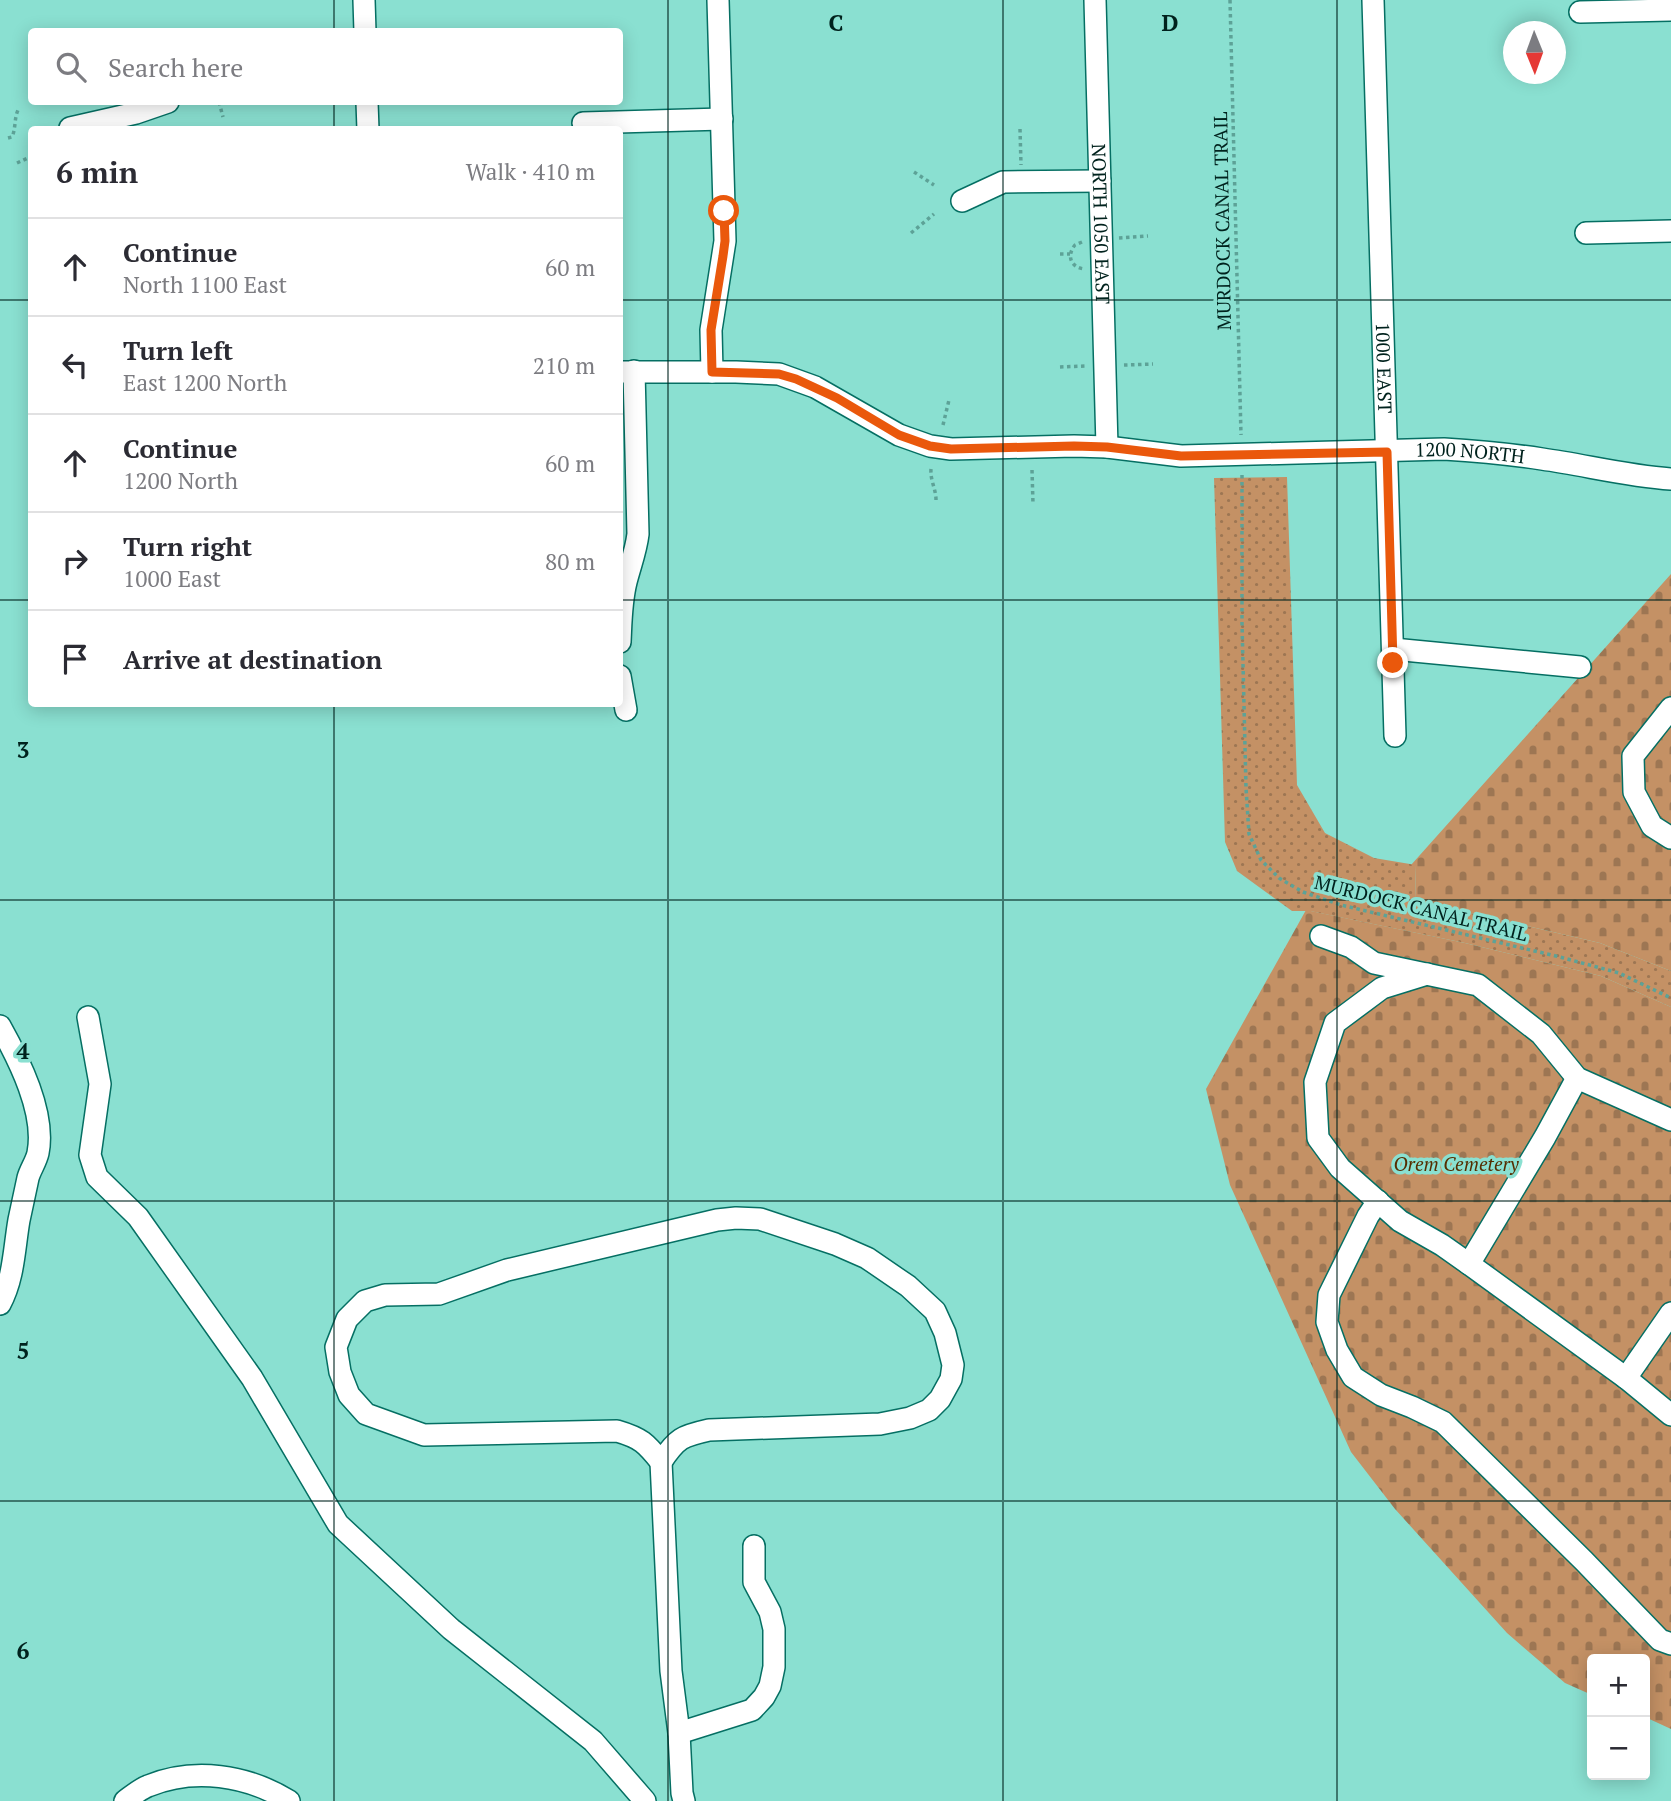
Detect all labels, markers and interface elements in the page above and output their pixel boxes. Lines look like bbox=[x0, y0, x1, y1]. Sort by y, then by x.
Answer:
text: C bbox=[829, 7, 844, 38]
text: D bbox=[1162, 7, 1179, 38]
north arrow bbox=[1503, 21, 1566, 84]
search box bbox=[28, 28, 623, 105]
icon: search bbox=[52, 48, 90, 86]
text: Search here bbox=[108, 50, 243, 84]
street label: MURDOCK CANAL TRAIL bbox=[1207, 111, 1236, 331]
street label: NORTH 1050 EAST bbox=[1087, 143, 1116, 305]
text: 6 min bbox=[56, 152, 138, 192]
text: Walk · 410 m bbox=[466, 156, 595, 187]
route start bbox=[708, 195, 739, 226]
text: Continue bbox=[123, 235, 237, 269]
icon: ahead bbox=[56, 248, 94, 286]
text: 60 m bbox=[545, 252, 595, 283]
text: North 1100 East bbox=[123, 269, 287, 300]
street label: 1000 EAST bbox=[1371, 322, 1398, 414]
text: Turn left bbox=[123, 333, 233, 367]
icon: left bbox=[56, 346, 94, 384]
text: 210 m bbox=[533, 350, 595, 381]
text: East 1200 North bbox=[123, 367, 287, 398]
text: Continue bbox=[123, 431, 237, 465]
street label: 1200 NORTH bbox=[1415, 436, 1526, 468]
icon: ahead bbox=[56, 444, 94, 482]
text: 60 m bbox=[545, 448, 595, 479]
text: 1200 North bbox=[123, 465, 238, 496]
text: Turn right bbox=[123, 529, 252, 563]
icon: right bbox=[56, 542, 94, 580]
text: 80 m bbox=[545, 546, 595, 577]
text: 1000 East bbox=[123, 563, 221, 594]
icon: arrive bbox=[56, 640, 94, 678]
text: Arrive at destination bbox=[123, 642, 382, 676]
route end bbox=[1377, 647, 1408, 678]
text: 3 bbox=[17, 734, 30, 765]
street label: MURDOCK CANAL TRAIL bbox=[1312, 869, 1531, 946]
text: 4 bbox=[17, 1035, 30, 1066]
park label: Orem Cemetery bbox=[1393, 1151, 1520, 1176]
text: 5 bbox=[17, 1335, 30, 1366]
text: 6 bbox=[17, 1635, 30, 1666]
map controls bbox=[1587, 1654, 1650, 1780]
button: + bbox=[1587, 1654, 1650, 1717]
button: − bbox=[1587, 1717, 1650, 1780]

